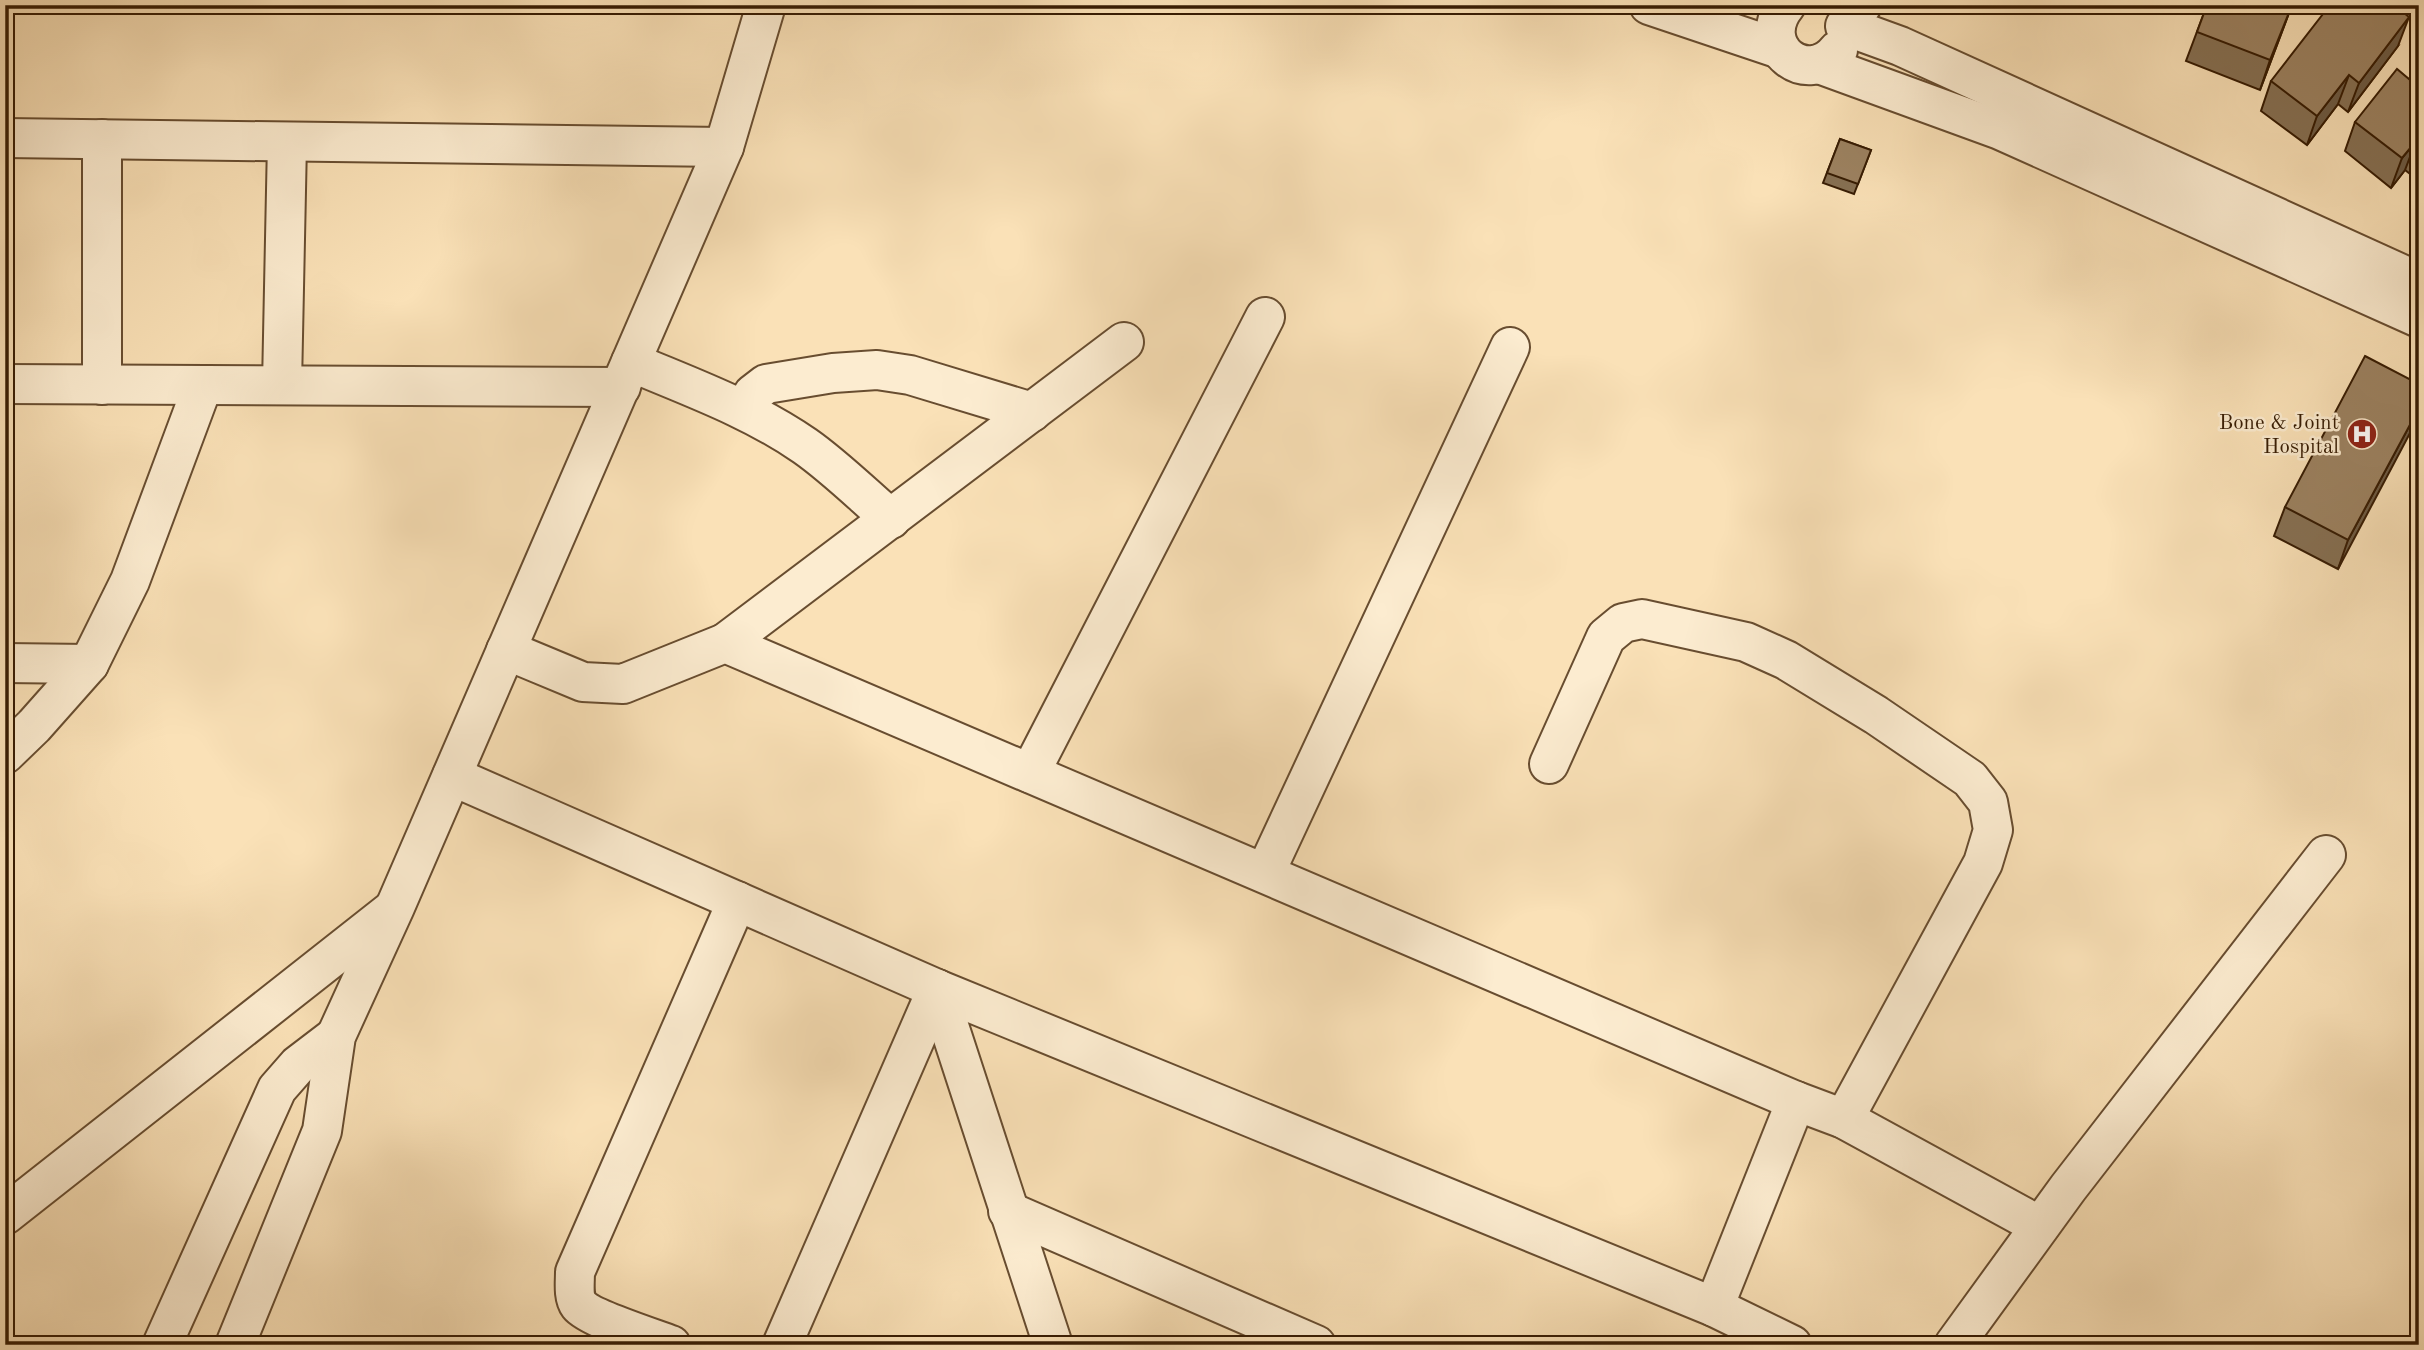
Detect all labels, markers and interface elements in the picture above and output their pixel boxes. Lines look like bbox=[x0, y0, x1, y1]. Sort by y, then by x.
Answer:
place label: Bone & Joint Hospital bbox=[2219, 413, 2339, 458]
hospital icon: Bone & Joint Hospital bbox=[2345, 417, 2379, 451]

